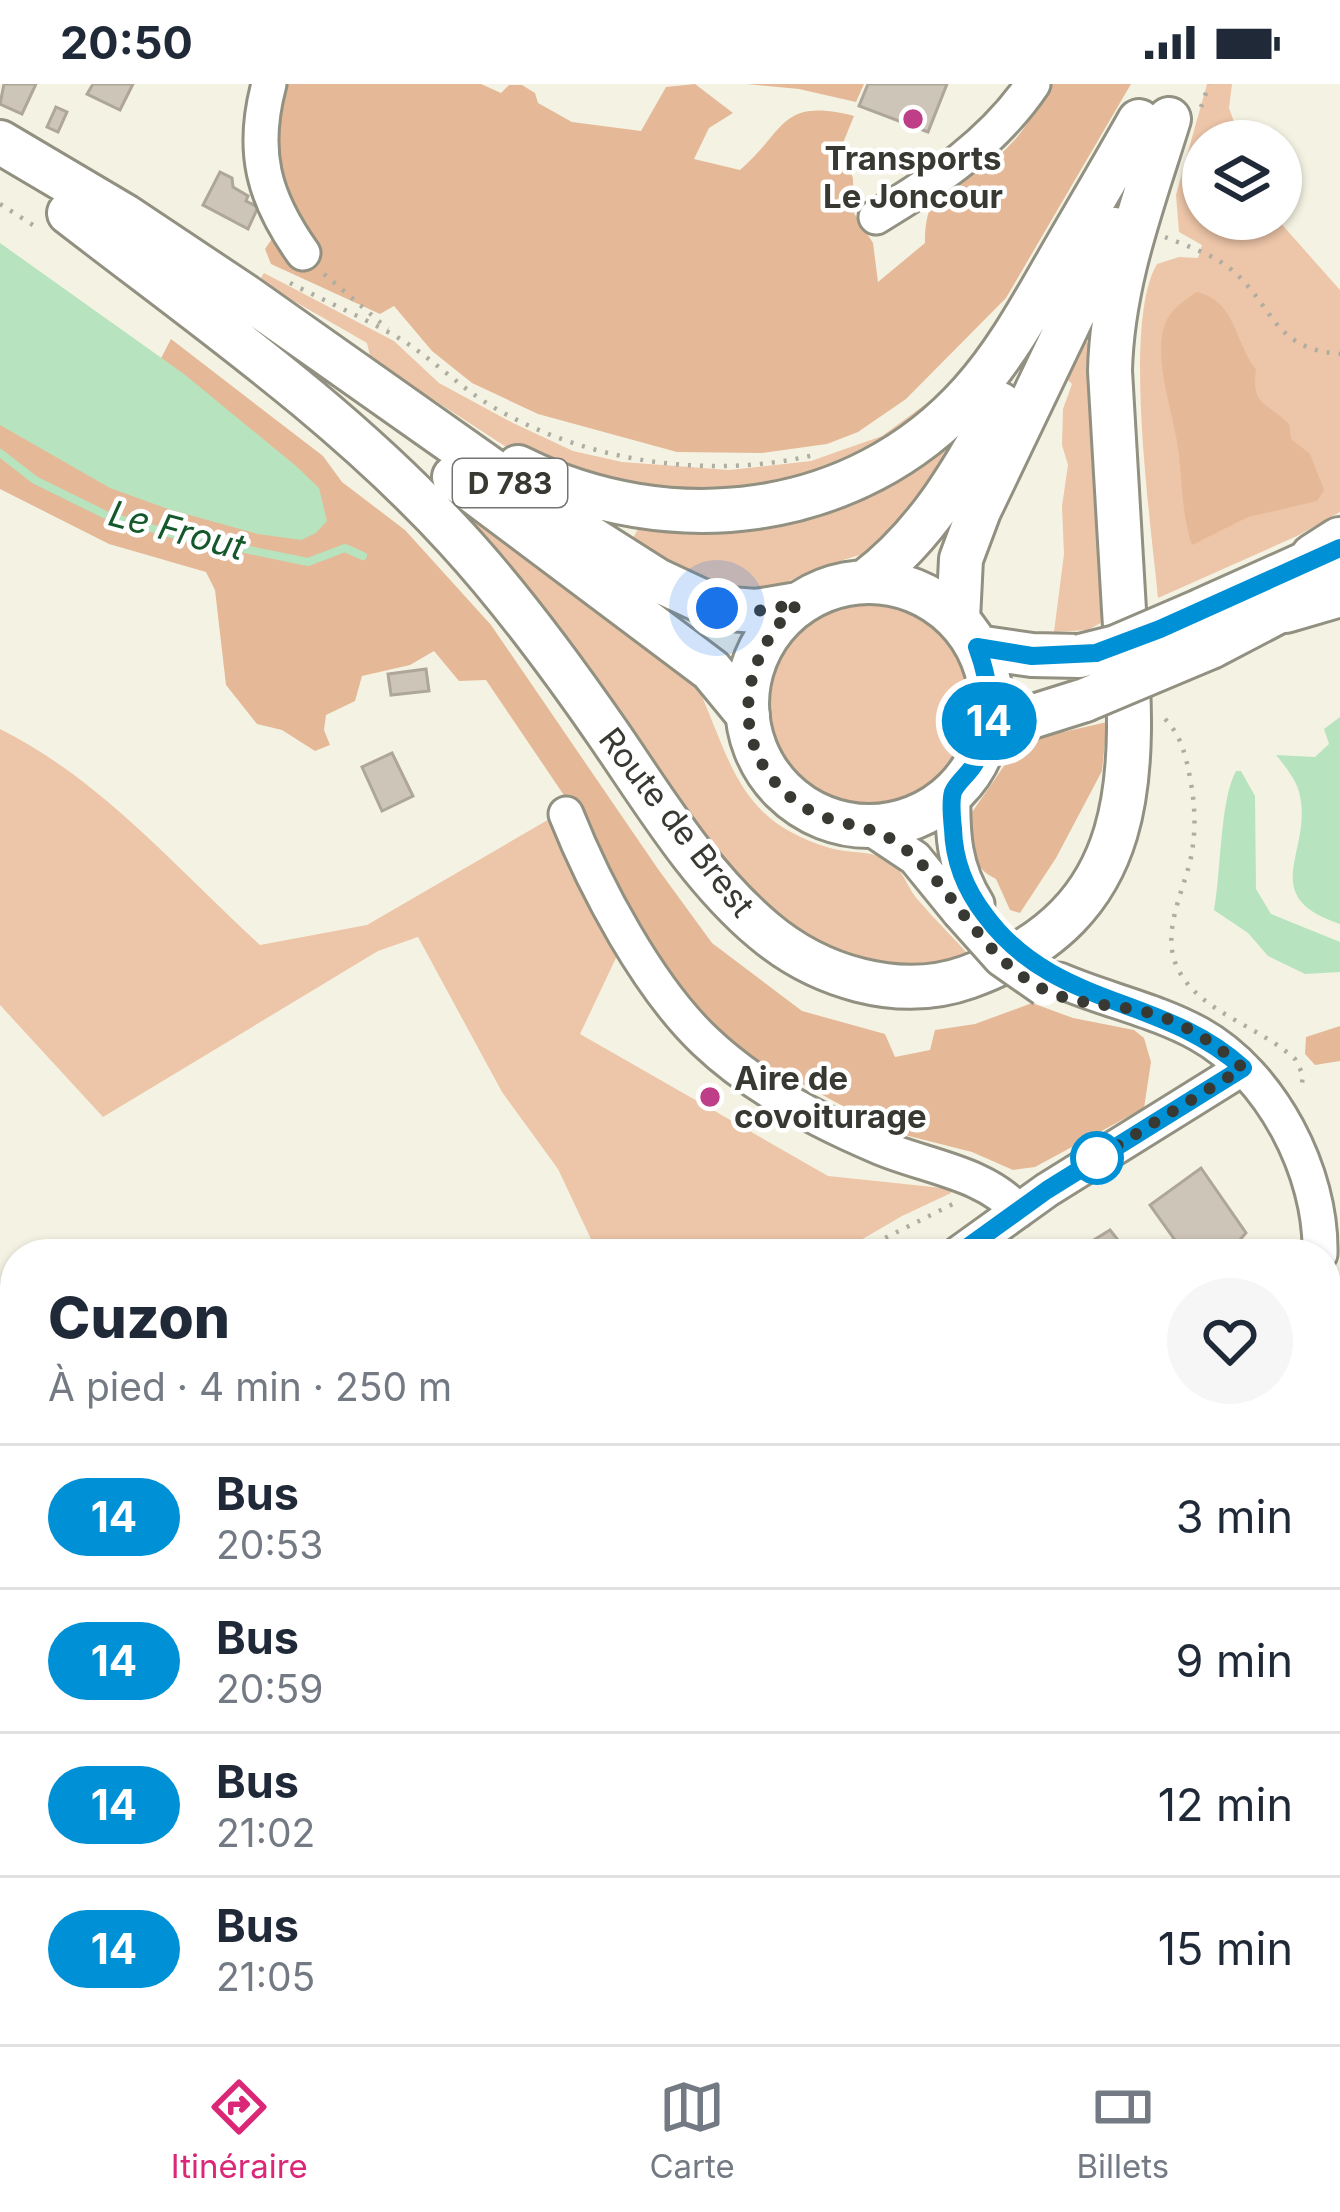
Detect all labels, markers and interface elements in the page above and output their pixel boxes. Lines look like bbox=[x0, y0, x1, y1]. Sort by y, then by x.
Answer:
text: 20:50 bbox=[60, 15, 193, 70]
marker: Transports Le Joncour bbox=[900, 106, 926, 132]
map controls bbox=[1182, 120, 1302, 240]
button: layers bbox=[1182, 120, 1302, 240]
place label: Transports Le Joncour bbox=[823, 138, 1003, 216]
road number: D 783 bbox=[453, 459, 567, 507]
water label: Le Frout bbox=[104, 491, 251, 570]
your location bbox=[687, 578, 747, 638]
line badge: 14 bbox=[935, 682, 1043, 760]
text: 14 bbox=[966, 695, 1012, 746]
street label: Route de Brest bbox=[591, 720, 763, 925]
place label: Aire de covoiturage bbox=[734, 1058, 927, 1136]
marker: Aire de covoiturage bbox=[697, 1084, 723, 1110]
unlabelled marker bbox=[1072, 1133, 1122, 1183]
button: heart bbox=[1167, 1278, 1293, 1404]
text: Cuzon bbox=[48, 1283, 230, 1352]
text: À pied · 4 min · 250 m bbox=[48, 1363, 452, 1410]
text: Bus bbox=[216, 1466, 299, 1521]
text: 3 min bbox=[1176, 1489, 1293, 1544]
text: 14 bbox=[91, 1491, 137, 1542]
text: 20:53 bbox=[216, 1521, 323, 1568]
text: Bus bbox=[216, 1610, 299, 1665]
text: 9 min bbox=[1176, 1633, 1293, 1688]
text: 14 bbox=[91, 1635, 137, 1686]
text: 20:59 bbox=[216, 1665, 324, 1712]
text: Bus bbox=[216, 1754, 299, 1809]
text: 12 min bbox=[1158, 1777, 1293, 1832]
text: 14 bbox=[91, 1779, 137, 1830]
text: 21:02 bbox=[216, 1809, 315, 1856]
text: Bus bbox=[216, 1898, 299, 1953]
text: 15 min bbox=[1158, 1921, 1293, 1976]
text: 14 bbox=[91, 1923, 137, 1974]
text: 21:05 bbox=[216, 1953, 315, 2000]
tab: Itinéraire bbox=[171, 2074, 308, 2186]
tab: Carte bbox=[649, 2074, 735, 2186]
tab: Billets bbox=[1076, 2074, 1169, 2186]

